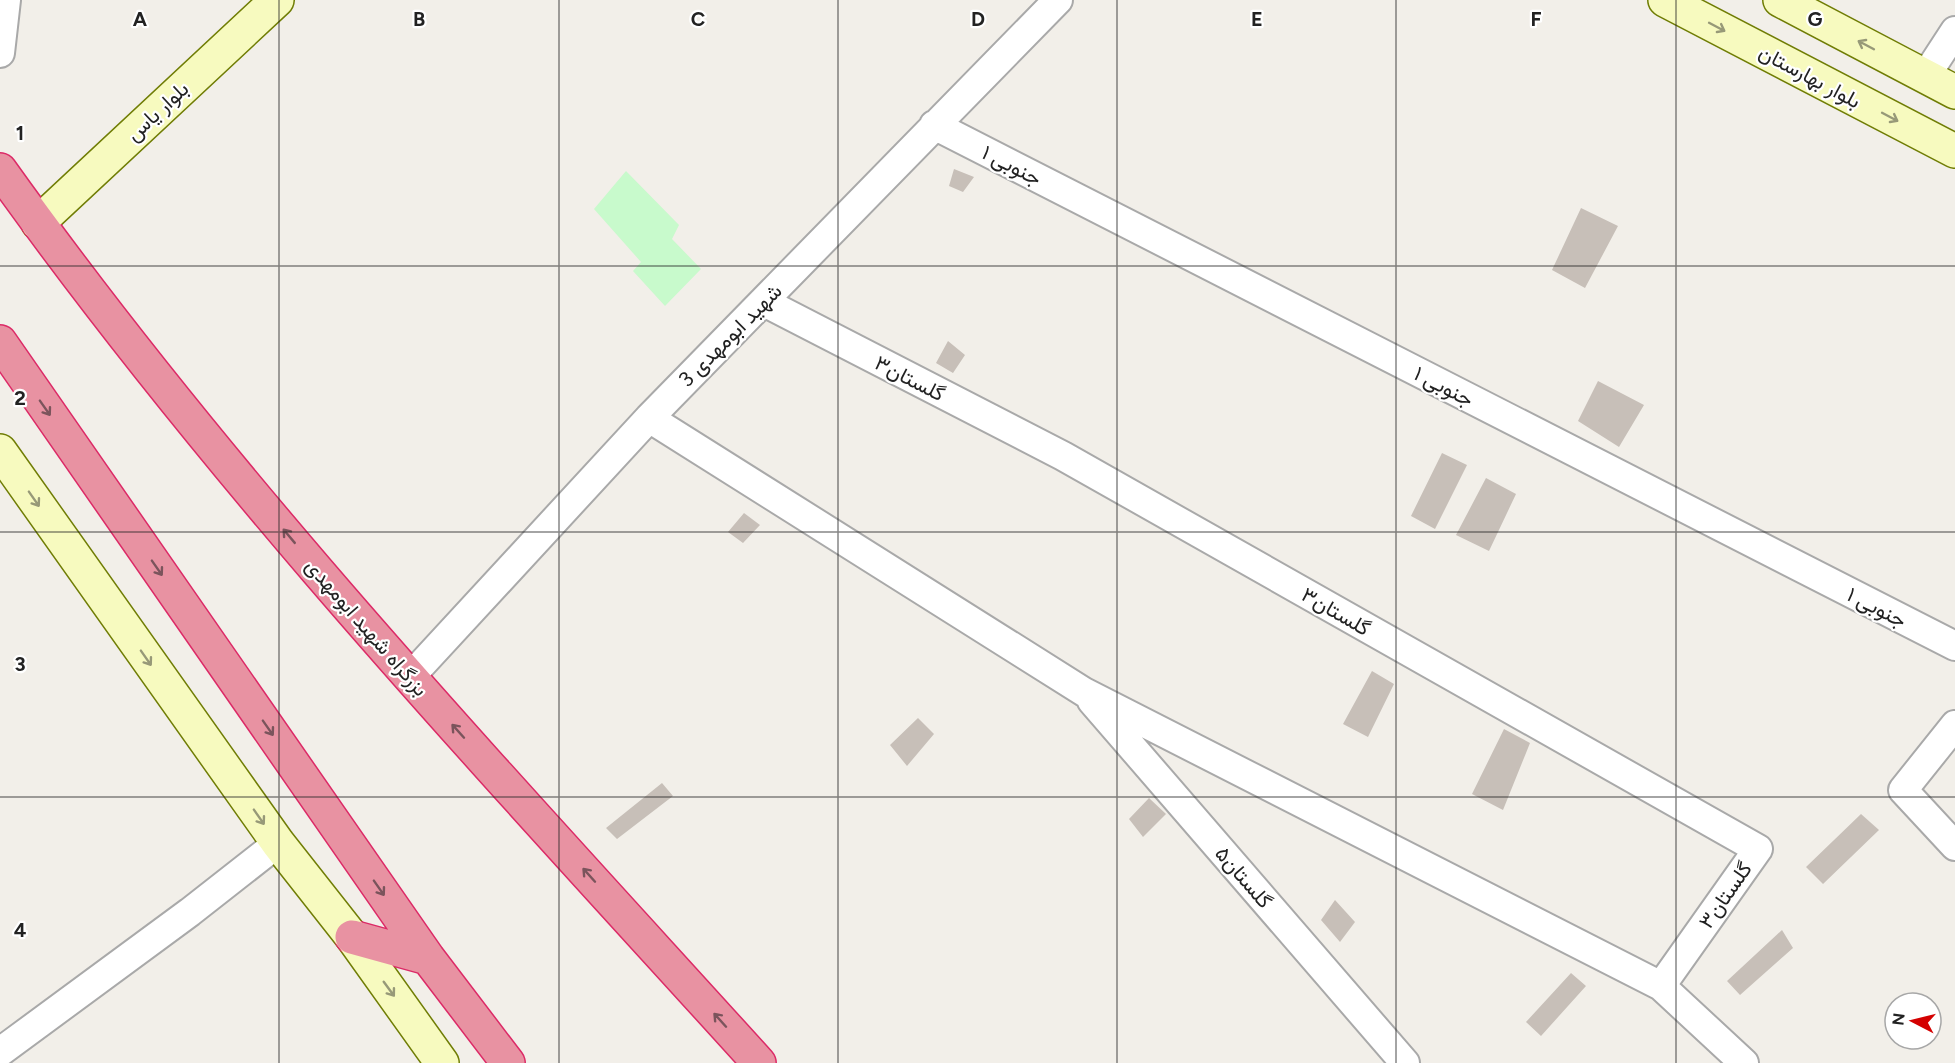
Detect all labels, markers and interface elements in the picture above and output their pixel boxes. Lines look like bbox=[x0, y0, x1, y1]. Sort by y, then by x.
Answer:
text: A bbox=[133, 7, 148, 31]
text: B bbox=[413, 7, 425, 31]
text: C bbox=[691, 7, 705, 31]
text: D bbox=[971, 7, 985, 31]
text: E bbox=[1251, 7, 1263, 31]
text: F bbox=[1530, 7, 1542, 31]
text: G bbox=[1808, 7, 1823, 31]
one-way arrow bbox=[1707, 22, 1725, 33]
street label: بلوار بهارستان bbox=[1754, 39, 1865, 114]
one-way arrow bbox=[1858, 39, 1875, 51]
street label: بلوار یاس bbox=[121, 76, 194, 147]
one-way arrow bbox=[1880, 112, 1898, 123]
text: 1 bbox=[16, 121, 24, 145]
street label: جنوبی ۱ bbox=[978, 139, 1046, 191]
street label: شهید ابومهدی 3 bbox=[673, 278, 788, 393]
street label: گلستان۳ bbox=[871, 350, 949, 406]
street label: جنوبی ۱ bbox=[1410, 360, 1478, 412]
text: 2 bbox=[14, 386, 26, 410]
one-way arrow bbox=[39, 399, 51, 415]
one-way arrow bbox=[28, 490, 40, 506]
one-way arrow bbox=[282, 529, 296, 544]
street label: بزرگراه شهید ابومهدی bbox=[300, 553, 434, 702]
one-way arrow bbox=[151, 559, 163, 575]
street label: گلستان۳ bbox=[1297, 581, 1375, 641]
street label: جنوبی ۱ bbox=[1843, 581, 1911, 633]
one-way arrow bbox=[140, 649, 153, 665]
text: 3 bbox=[14, 652, 26, 676]
one-way arrow bbox=[262, 719, 274, 736]
one-way arrow bbox=[451, 723, 465, 738]
one-way arrow bbox=[253, 808, 265, 824]
street label: گلستان۵ bbox=[1210, 841, 1278, 913]
street label: گلستان۳ bbox=[1693, 857, 1757, 933]
one-way arrow bbox=[582, 868, 596, 883]
one-way arrow bbox=[373, 880, 385, 896]
text: 4 bbox=[14, 918, 27, 942]
one-way arrow bbox=[383, 981, 395, 997]
north arrow bbox=[1883, 991, 1943, 1051]
one-way arrow bbox=[713, 1012, 727, 1027]
text: N bbox=[1888, 1012, 1909, 1027]

